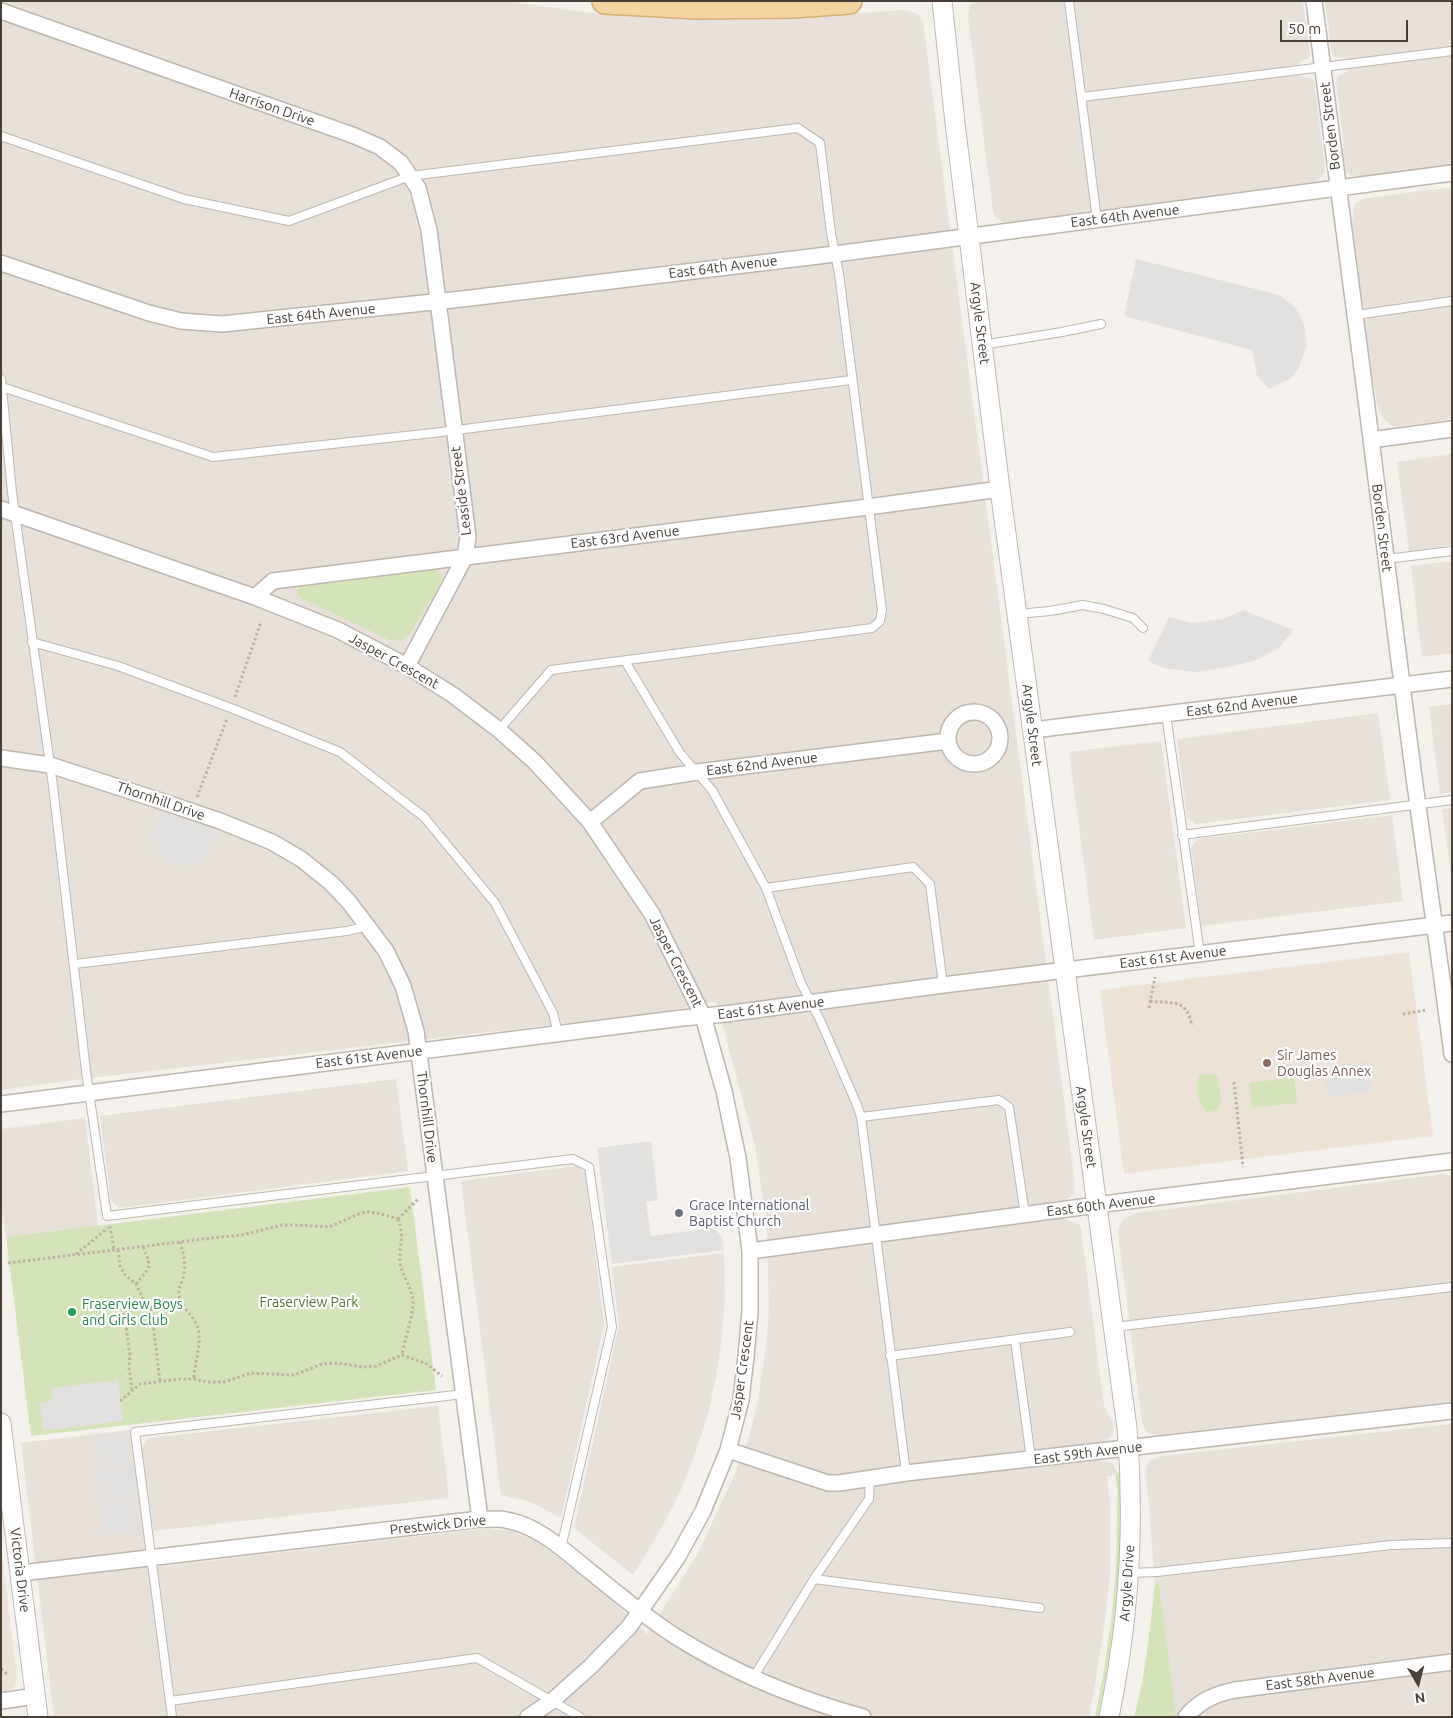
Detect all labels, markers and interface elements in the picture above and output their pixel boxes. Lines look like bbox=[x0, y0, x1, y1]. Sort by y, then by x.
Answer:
scale bar bbox=[1283, 10, 1410, 42]
text: 50 m bbox=[1288, 20, 1321, 37]
street label: Borden Street bbox=[1316, 81, 1344, 171]
street label: Harrison Drive bbox=[227, 84, 317, 130]
street label: East 64th Avenue bbox=[1070, 201, 1180, 231]
street label: East 64th Avenue bbox=[668, 252, 778, 282]
street label: Argyle Street bbox=[967, 281, 993, 365]
street label: East 64th Avenue bbox=[266, 300, 376, 328]
street label: Leaside Street bbox=[447, 445, 475, 537]
street label: Borden Street bbox=[1368, 483, 1396, 573]
street label: East 63rd Avenue bbox=[570, 522, 680, 552]
street label: Jasper Crescent bbox=[346, 629, 442, 693]
street label: Argyle Street bbox=[1019, 683, 1045, 767]
street label: East 62nd Avenue bbox=[1185, 690, 1299, 720]
street label: East 62nd Avenue bbox=[705, 749, 819, 779]
street label: Thornhill Drive bbox=[115, 778, 207, 824]
street label: Jasper Crescent bbox=[646, 914, 706, 1010]
street label: East 61st Avenue bbox=[1119, 942, 1227, 972]
street label: East 61st Avenue bbox=[717, 993, 825, 1023]
street label: East 61st Avenue bbox=[315, 1042, 423, 1072]
place label: Sir James Douglas Annex bbox=[1277, 1047, 1371, 1080]
marker: Sir James Douglas Annex bbox=[1261, 1057, 1273, 1069]
street label: Thornhill Drive bbox=[413, 1070, 441, 1164]
street label: Argyle Street bbox=[1072, 1085, 1100, 1169]
street label: East 60th Avenue bbox=[1046, 1190, 1156, 1220]
place label: Grace International Baptist Church bbox=[689, 1197, 809, 1230]
marker: Grace International Baptist Church bbox=[673, 1207, 685, 1219]
park label: Fraserview Park bbox=[260, 1294, 358, 1310]
place label: Fraserview Boys and Girls Club bbox=[82, 1296, 183, 1328]
marker: Fraserview Boys and Girls Club bbox=[66, 1306, 78, 1318]
street label: Jasper Crescent bbox=[727, 1319, 757, 1421]
street label: East 59th Avenue bbox=[1033, 1438, 1143, 1468]
street label: Prestwick Drive bbox=[389, 1512, 487, 1538]
street label: Victoria Drive bbox=[6, 1527, 34, 1613]
street label: Argyle Drive bbox=[1116, 1544, 1138, 1622]
north arrow bbox=[1393, 1658, 1443, 1708]
street label: East 58th Avenue bbox=[1265, 1664, 1375, 1694]
text: N bbox=[1414, 1689, 1426, 1707]

